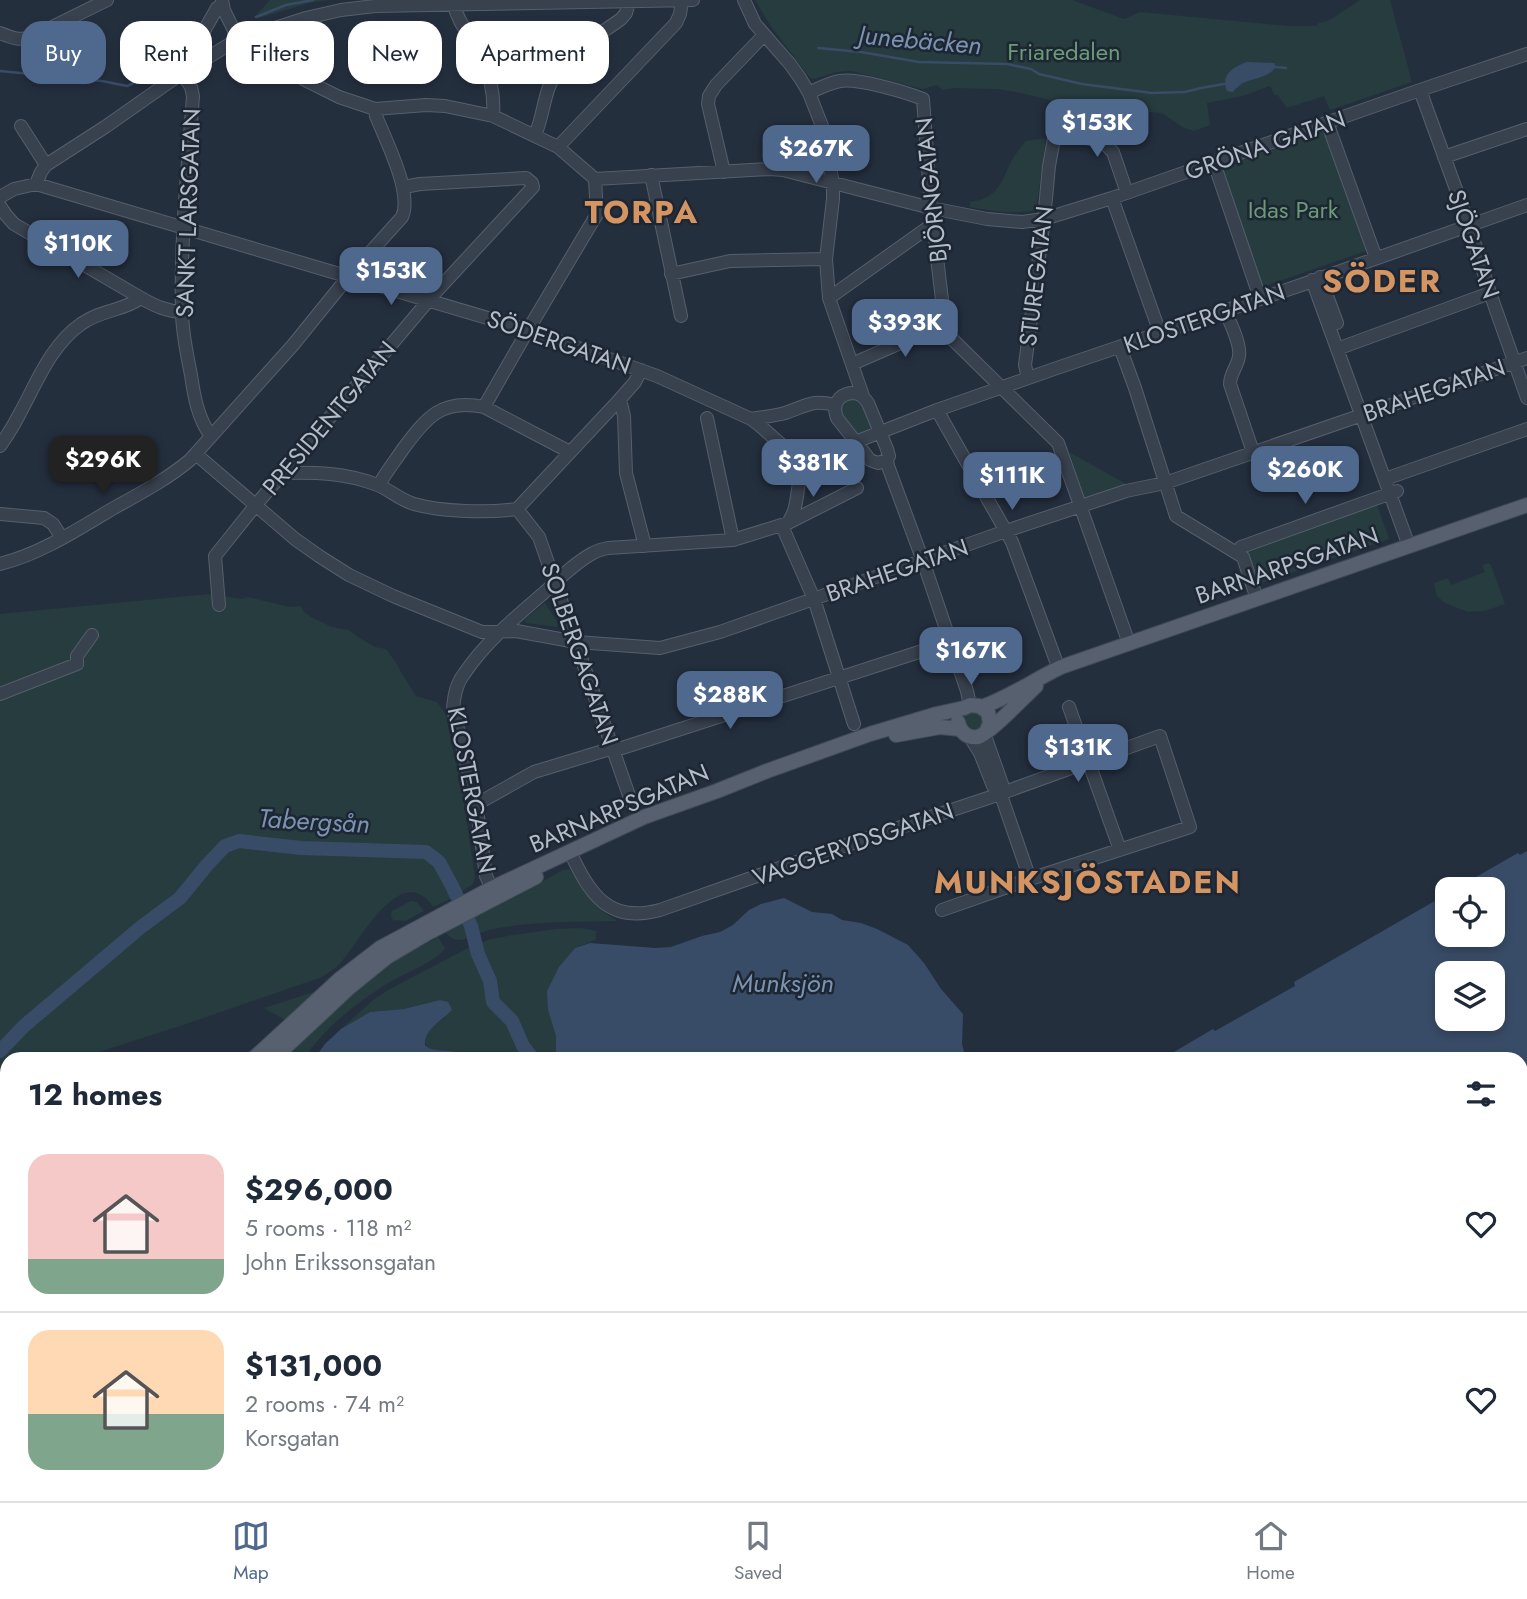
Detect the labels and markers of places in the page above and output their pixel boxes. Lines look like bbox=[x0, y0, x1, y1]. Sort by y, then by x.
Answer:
pin: $153K bbox=[1048, 100, 1146, 159]
pin: $267K bbox=[767, 125, 865, 185]
pin: $110K bbox=[29, 220, 127, 280]
pin: $153K bbox=[342, 247, 440, 307]
pin: $393K bbox=[856, 300, 954, 359]
pin: $296K bbox=[54, 436, 152, 496]
pin: $381K bbox=[764, 440, 862, 499]
pin: $260K bbox=[1256, 447, 1354, 506]
pin: $111K bbox=[963, 452, 1061, 512]
pin: $167K bbox=[922, 628, 1020, 687]
pin: $288K bbox=[681, 672, 779, 731]
pin: $131K bbox=[1029, 724, 1127, 784]

